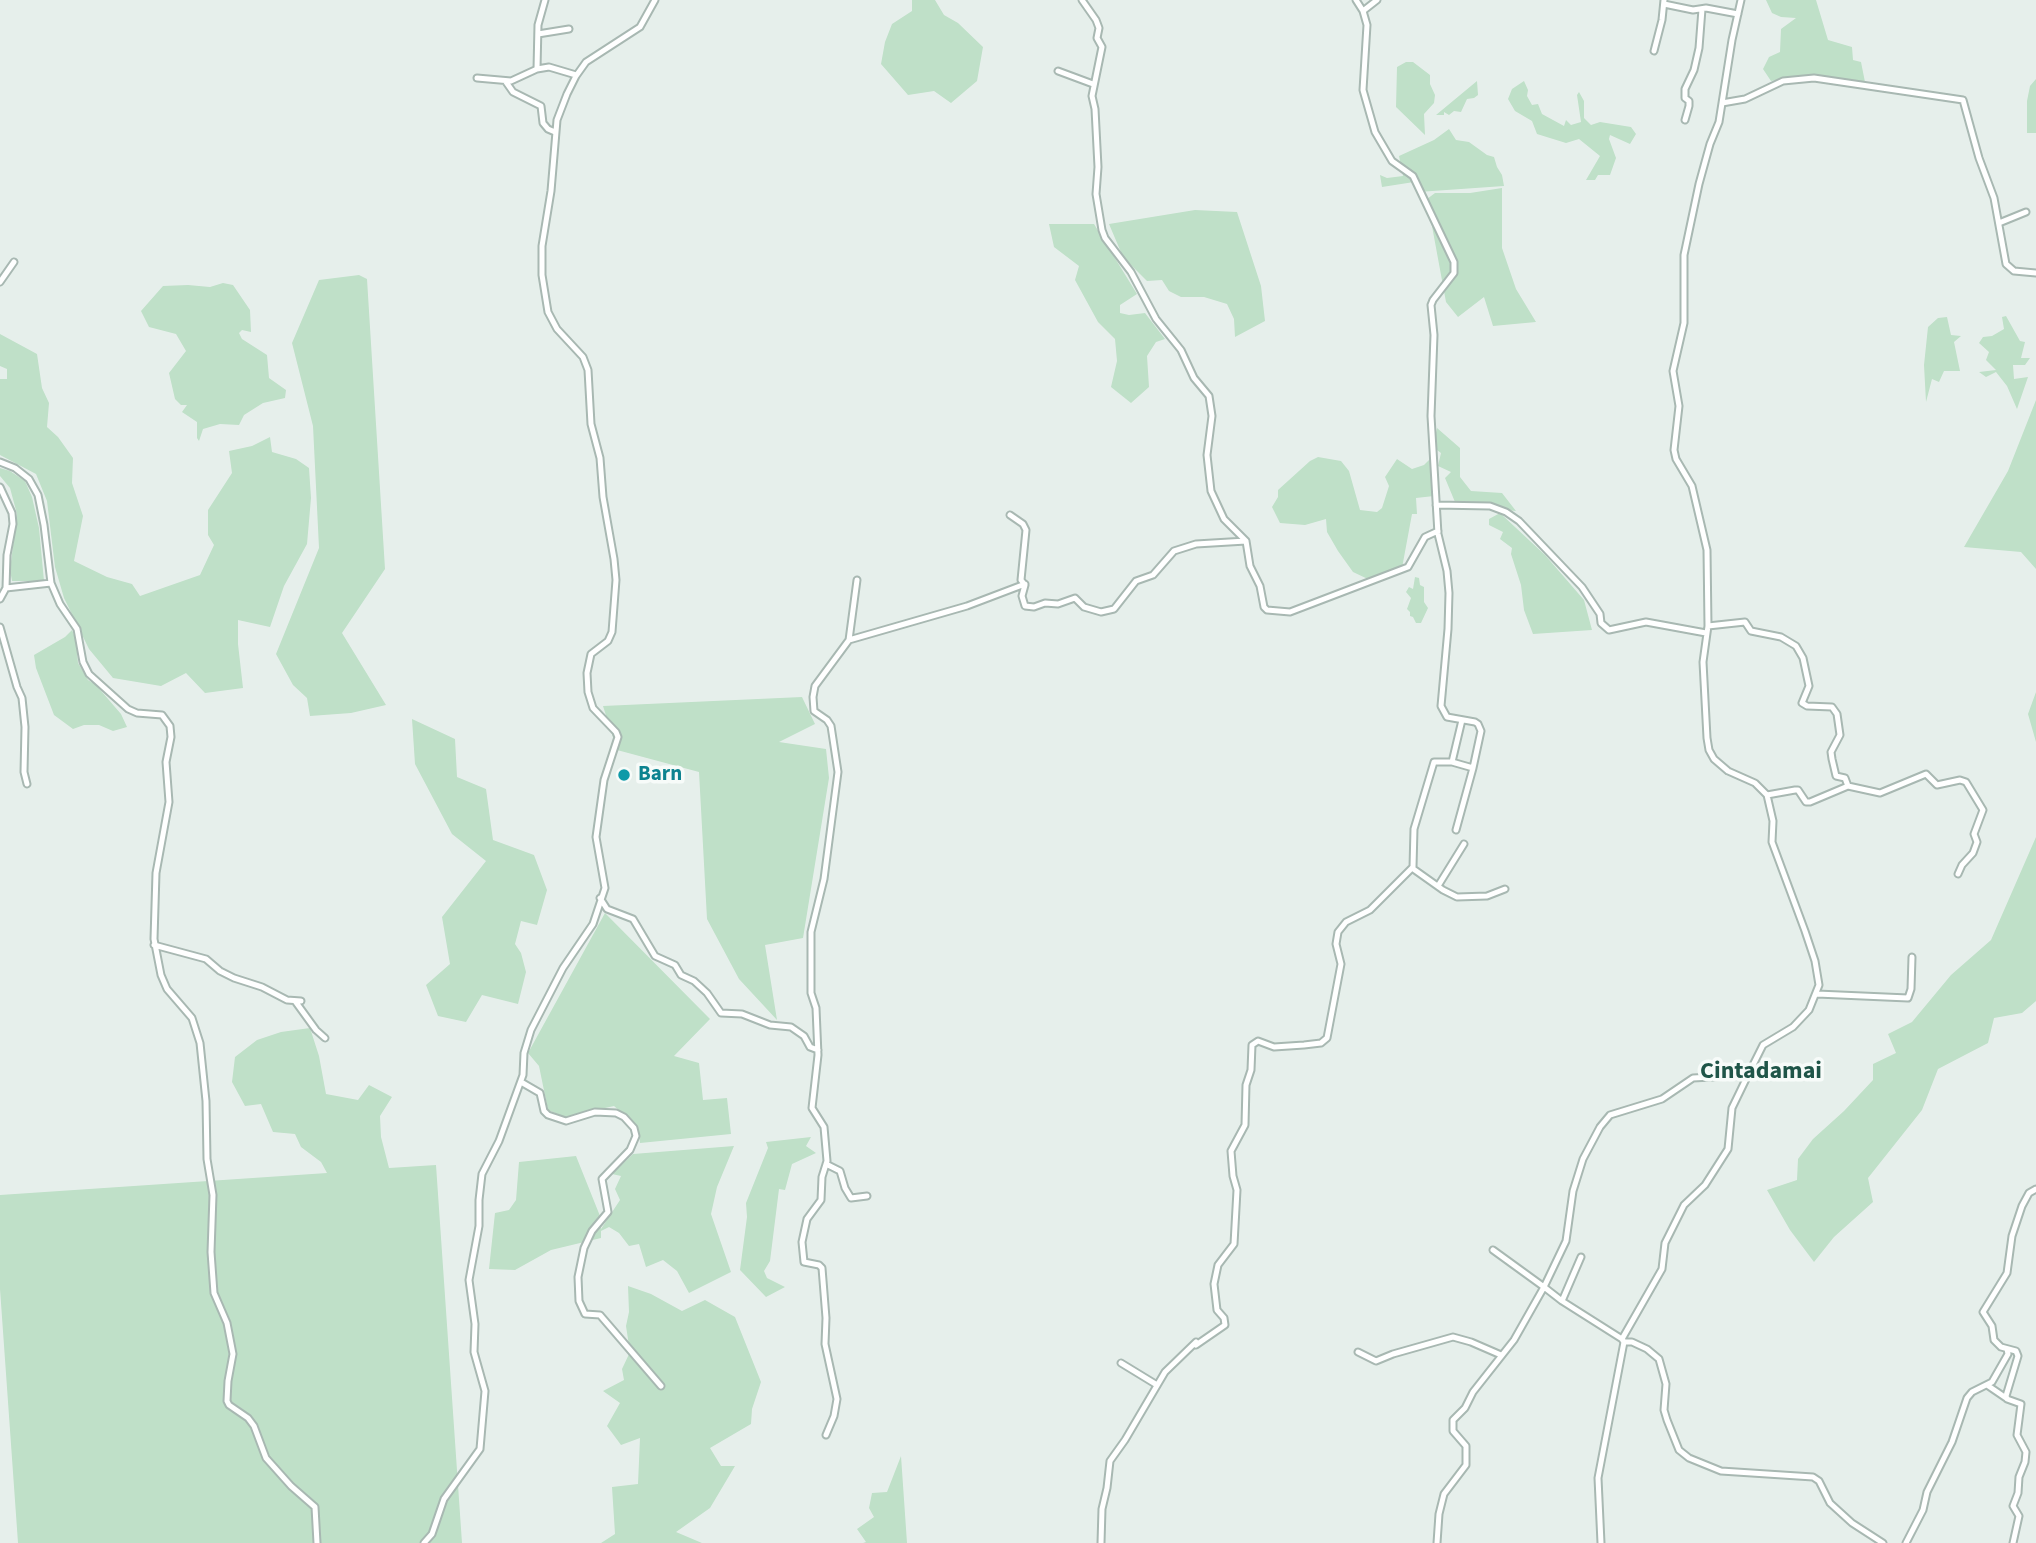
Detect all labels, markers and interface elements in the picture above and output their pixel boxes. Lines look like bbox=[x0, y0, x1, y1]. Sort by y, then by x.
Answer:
place label: Barn bbox=[638, 762, 682, 788]
marker: Barn bbox=[616, 767, 632, 783]
district label: Cintadamai bbox=[1700, 1059, 1822, 1087]

